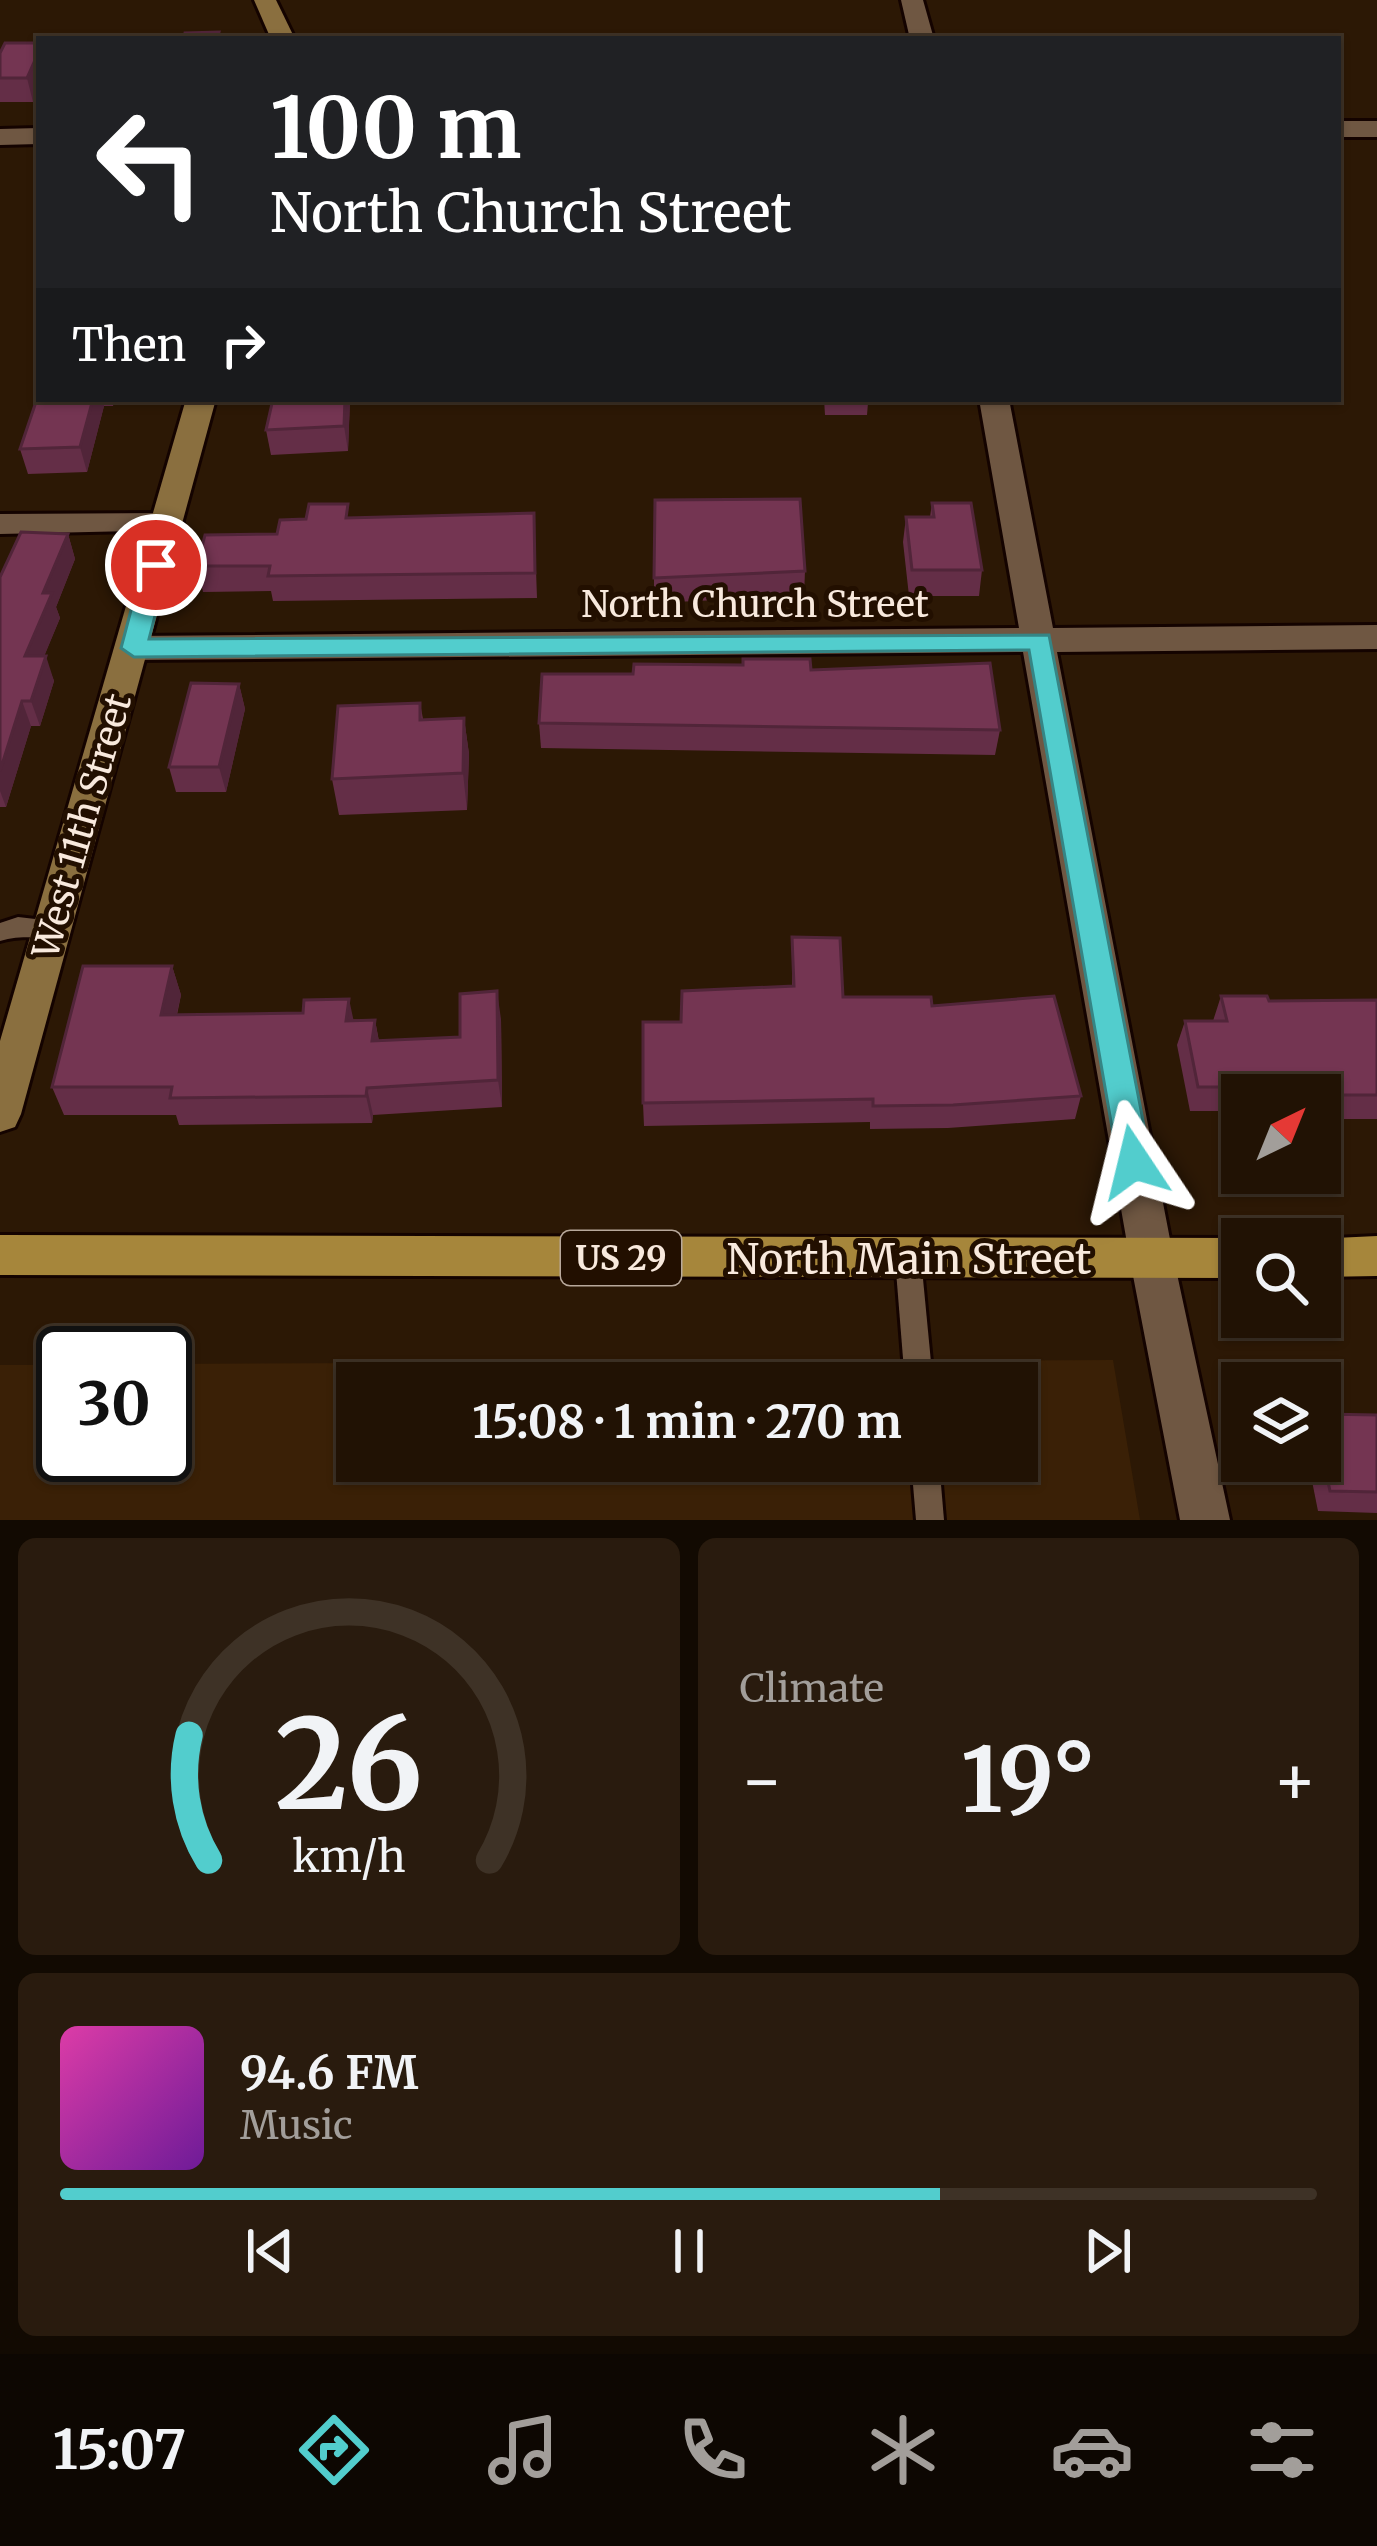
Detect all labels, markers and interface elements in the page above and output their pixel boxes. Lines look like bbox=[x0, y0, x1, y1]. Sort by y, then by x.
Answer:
text: 100 m bbox=[270, 75, 522, 181]
icon: left bbox=[72, 84, 228, 240]
text: North Church Street bbox=[270, 179, 792, 247]
icon: right bbox=[210, 312, 276, 378]
text: Then bbox=[72, 317, 186, 373]
pin bbox=[105, 514, 207, 616]
icon: arrive bbox=[123, 532, 189, 598]
street label: North Church Street bbox=[581, 582, 929, 627]
street label: West 11th Street bbox=[22, 689, 141, 964]
north arrow bbox=[1221, 1074, 1341, 1194]
map controls bbox=[1221, 1074, 1341, 1482]
position arrow bbox=[1071, 1099, 1197, 1225]
button: search bbox=[1221, 1218, 1341, 1338]
road number: US 29 bbox=[561, 1231, 681, 1285]
street label: North Main Street bbox=[727, 1233, 1092, 1285]
speed limit sign: 30 bbox=[36, 1326, 192, 1482]
button: layers bbox=[1221, 1362, 1341, 1482]
text: 15:08 · 1 min · 270 m bbox=[472, 1394, 902, 1450]
text: Climate bbox=[740, 1664, 884, 1713]
text: 26 bbox=[275, 1686, 423, 1843]
text: 19° bbox=[961, 1723, 1096, 1837]
text: − bbox=[740, 1739, 784, 1822]
text: + bbox=[1273, 1739, 1317, 1822]
text: km/h bbox=[292, 1829, 406, 1883]
text: 94.6 FM bbox=[240, 2045, 418, 2101]
text: Music bbox=[240, 2101, 353, 2150]
icon: previous bbox=[237, 2218, 303, 2284]
icon: pause bbox=[656, 2218, 722, 2284]
icon: next bbox=[1075, 2218, 1141, 2284]
icon: directions bbox=[292, 2408, 376, 2492]
icon: music bbox=[481, 2408, 565, 2492]
icon: phone bbox=[671, 2408, 755, 2492]
icon: climate bbox=[861, 2408, 945, 2492]
icon: car bbox=[1050, 2408, 1134, 2492]
icon: filters bbox=[1240, 2408, 1324, 2492]
text: 15:07 bbox=[53, 2416, 186, 2484]

